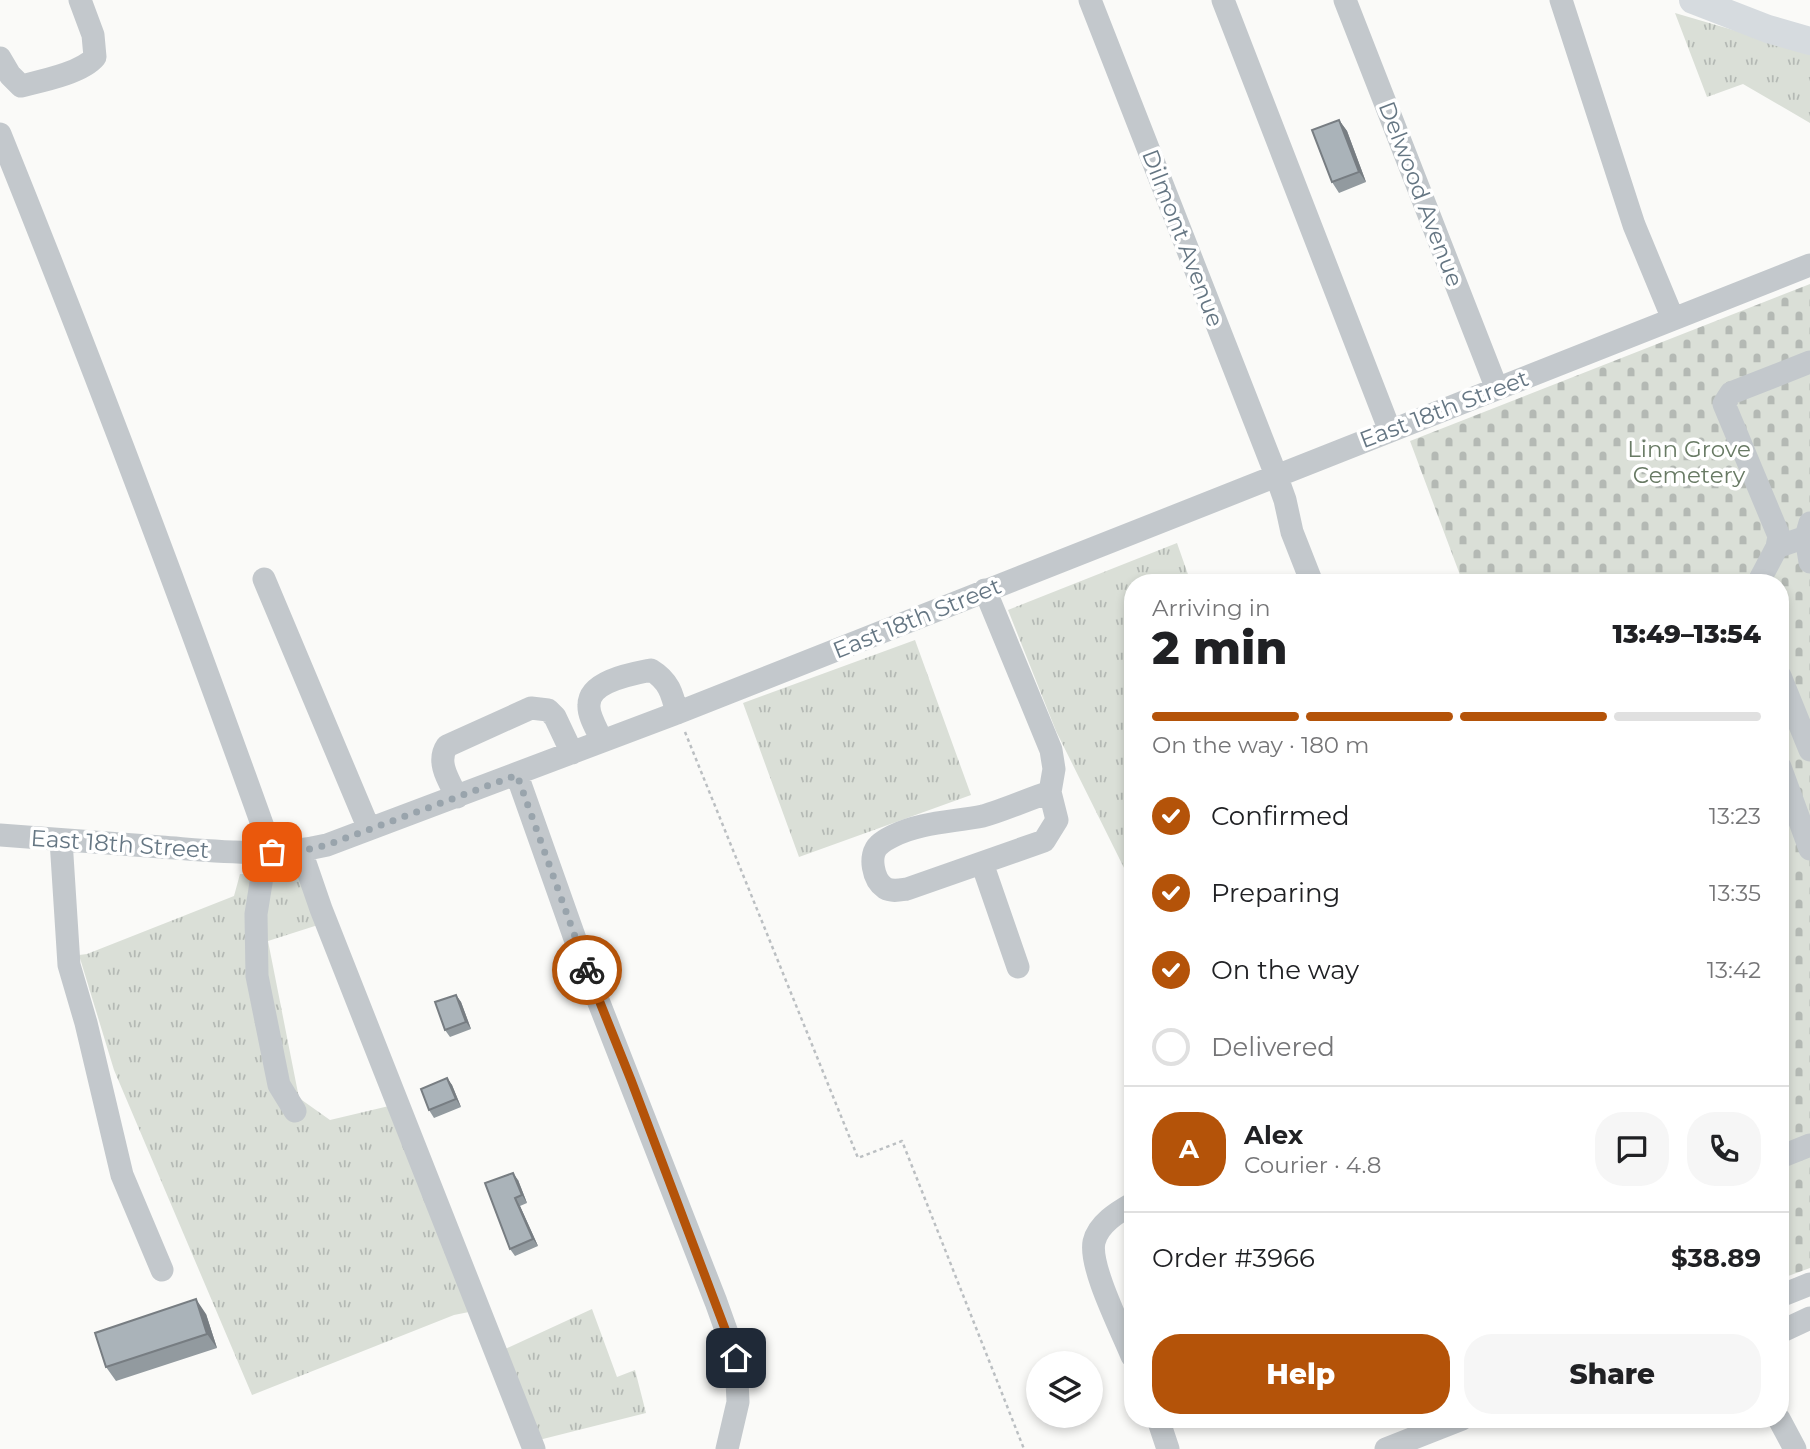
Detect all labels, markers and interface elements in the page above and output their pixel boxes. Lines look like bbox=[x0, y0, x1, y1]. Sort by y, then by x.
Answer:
street label: Delwood Avenue bbox=[1373, 97, 1469, 291]
street label: Dilmont Avenue bbox=[1136, 145, 1230, 331]
street label: East 18th Street bbox=[1356, 364, 1532, 454]
park label: Linn Grove Cemetery bbox=[1627, 435, 1751, 489]
street label: East 18th Street bbox=[829, 572, 1005, 664]
text: Arriving in bbox=[1152, 594, 1271, 622]
text: 13:49–13:54 bbox=[1612, 618, 1761, 650]
text: 2 min bbox=[1152, 619, 1287, 676]
text: On the way · 180 m bbox=[1152, 731, 1370, 759]
icon: check bbox=[1152, 797, 1190, 835]
text: Confirmed bbox=[1211, 800, 1350, 832]
text: 13:23 bbox=[1709, 802, 1761, 830]
pin bbox=[242, 822, 302, 882]
street label: East 18th Street bbox=[30, 824, 210, 864]
icon: bag bbox=[253, 833, 291, 871]
icon: check bbox=[1152, 874, 1190, 912]
text: Preparing bbox=[1211, 877, 1340, 909]
text: 13:35 bbox=[1709, 879, 1761, 907]
courier bbox=[552, 935, 622, 1005]
icon: bike bbox=[568, 951, 606, 989]
icon: check bbox=[1152, 951, 1190, 989]
text: On the way bbox=[1211, 954, 1359, 986]
text: 13:42 bbox=[1707, 956, 1761, 984]
text: Delivered bbox=[1211, 1031, 1335, 1063]
button: chat bbox=[1595, 1112, 1669, 1186]
button: phone bbox=[1687, 1112, 1761, 1186]
text: Alex bbox=[1244, 1119, 1303, 1151]
text: A bbox=[1179, 1133, 1199, 1165]
text: Courier · 4.8 bbox=[1244, 1151, 1381, 1179]
text: Order #3966 bbox=[1152, 1242, 1315, 1274]
text: $38.89 bbox=[1671, 1242, 1761, 1274]
pin bbox=[706, 1328, 766, 1388]
button: Help bbox=[1152, 1334, 1450, 1414]
button: Share bbox=[1464, 1334, 1761, 1414]
icon: home bbox=[717, 1339, 755, 1377]
map controls bbox=[1026, 1351, 1103, 1428]
button: layers bbox=[1026, 1351, 1103, 1428]

